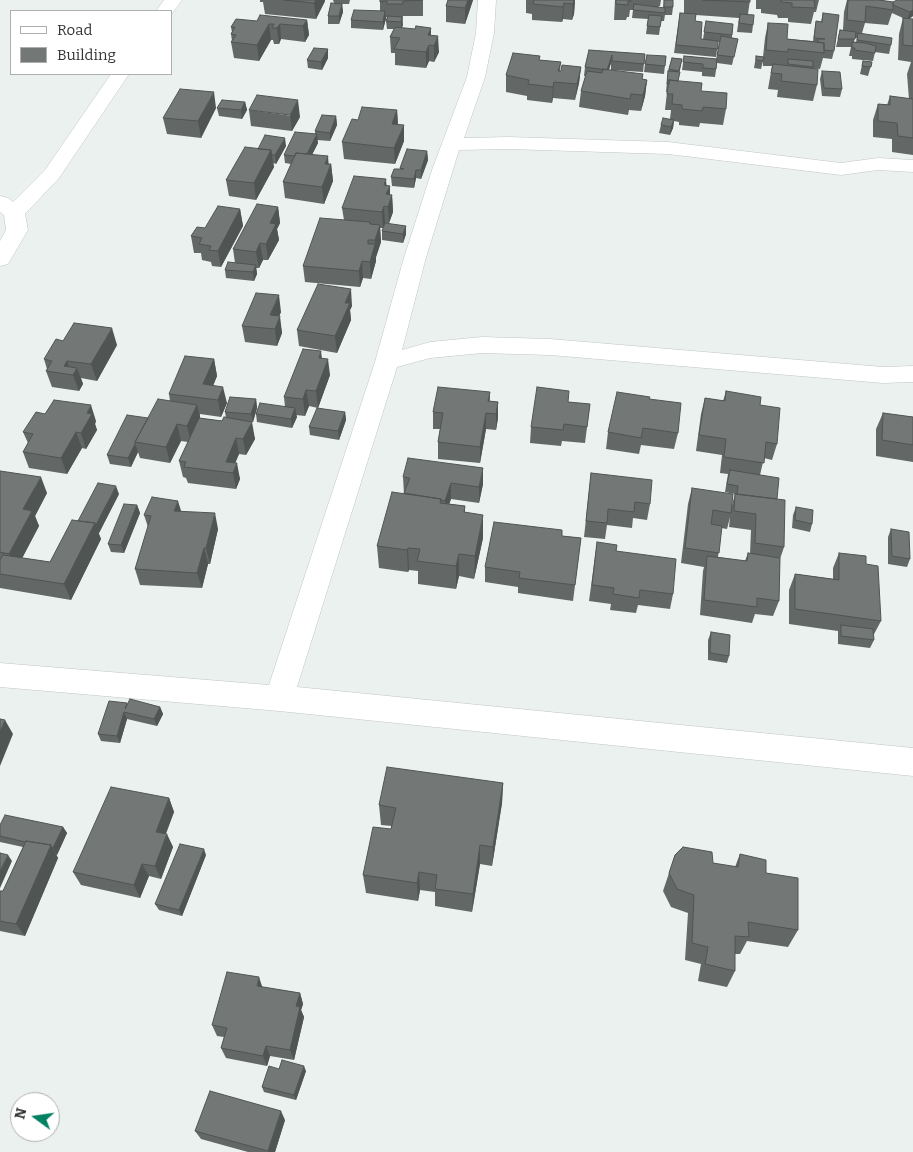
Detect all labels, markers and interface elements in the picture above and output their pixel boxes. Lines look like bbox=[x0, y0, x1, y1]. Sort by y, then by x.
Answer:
legend bbox=[10, 10, 172, 75]
text: Road bbox=[57, 21, 92, 39]
text: Building bbox=[57, 46, 116, 64]
north arrow bbox=[10, 1092, 60, 1142]
text: N bbox=[11, 1106, 30, 1121]

